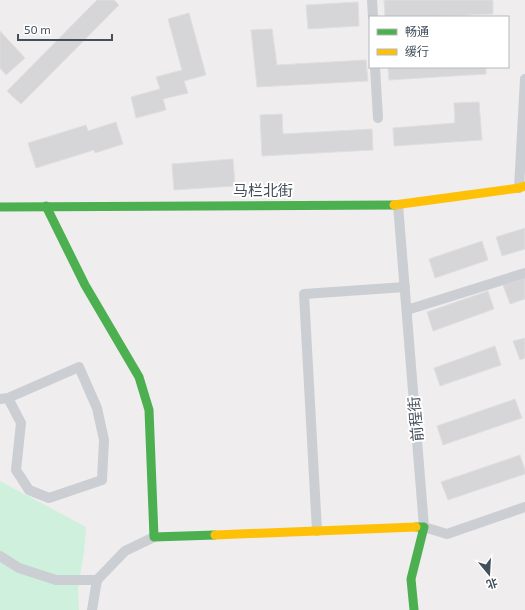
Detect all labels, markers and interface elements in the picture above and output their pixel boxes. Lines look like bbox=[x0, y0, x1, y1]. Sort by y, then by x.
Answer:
scale bar bbox=[18, 16, 112, 42]
legend bbox=[369, 16, 509, 68]
text: 50 m bbox=[24, 22, 51, 36]
text: 畅通 bbox=[405, 24, 429, 38]
text: 缓行 bbox=[405, 44, 429, 58]
street label: 马栏北街 bbox=[233, 181, 293, 199]
street label: 前程街 bbox=[404, 396, 426, 442]
north arrow bbox=[469, 554, 509, 594]
text: 北 bbox=[485, 576, 499, 592]

